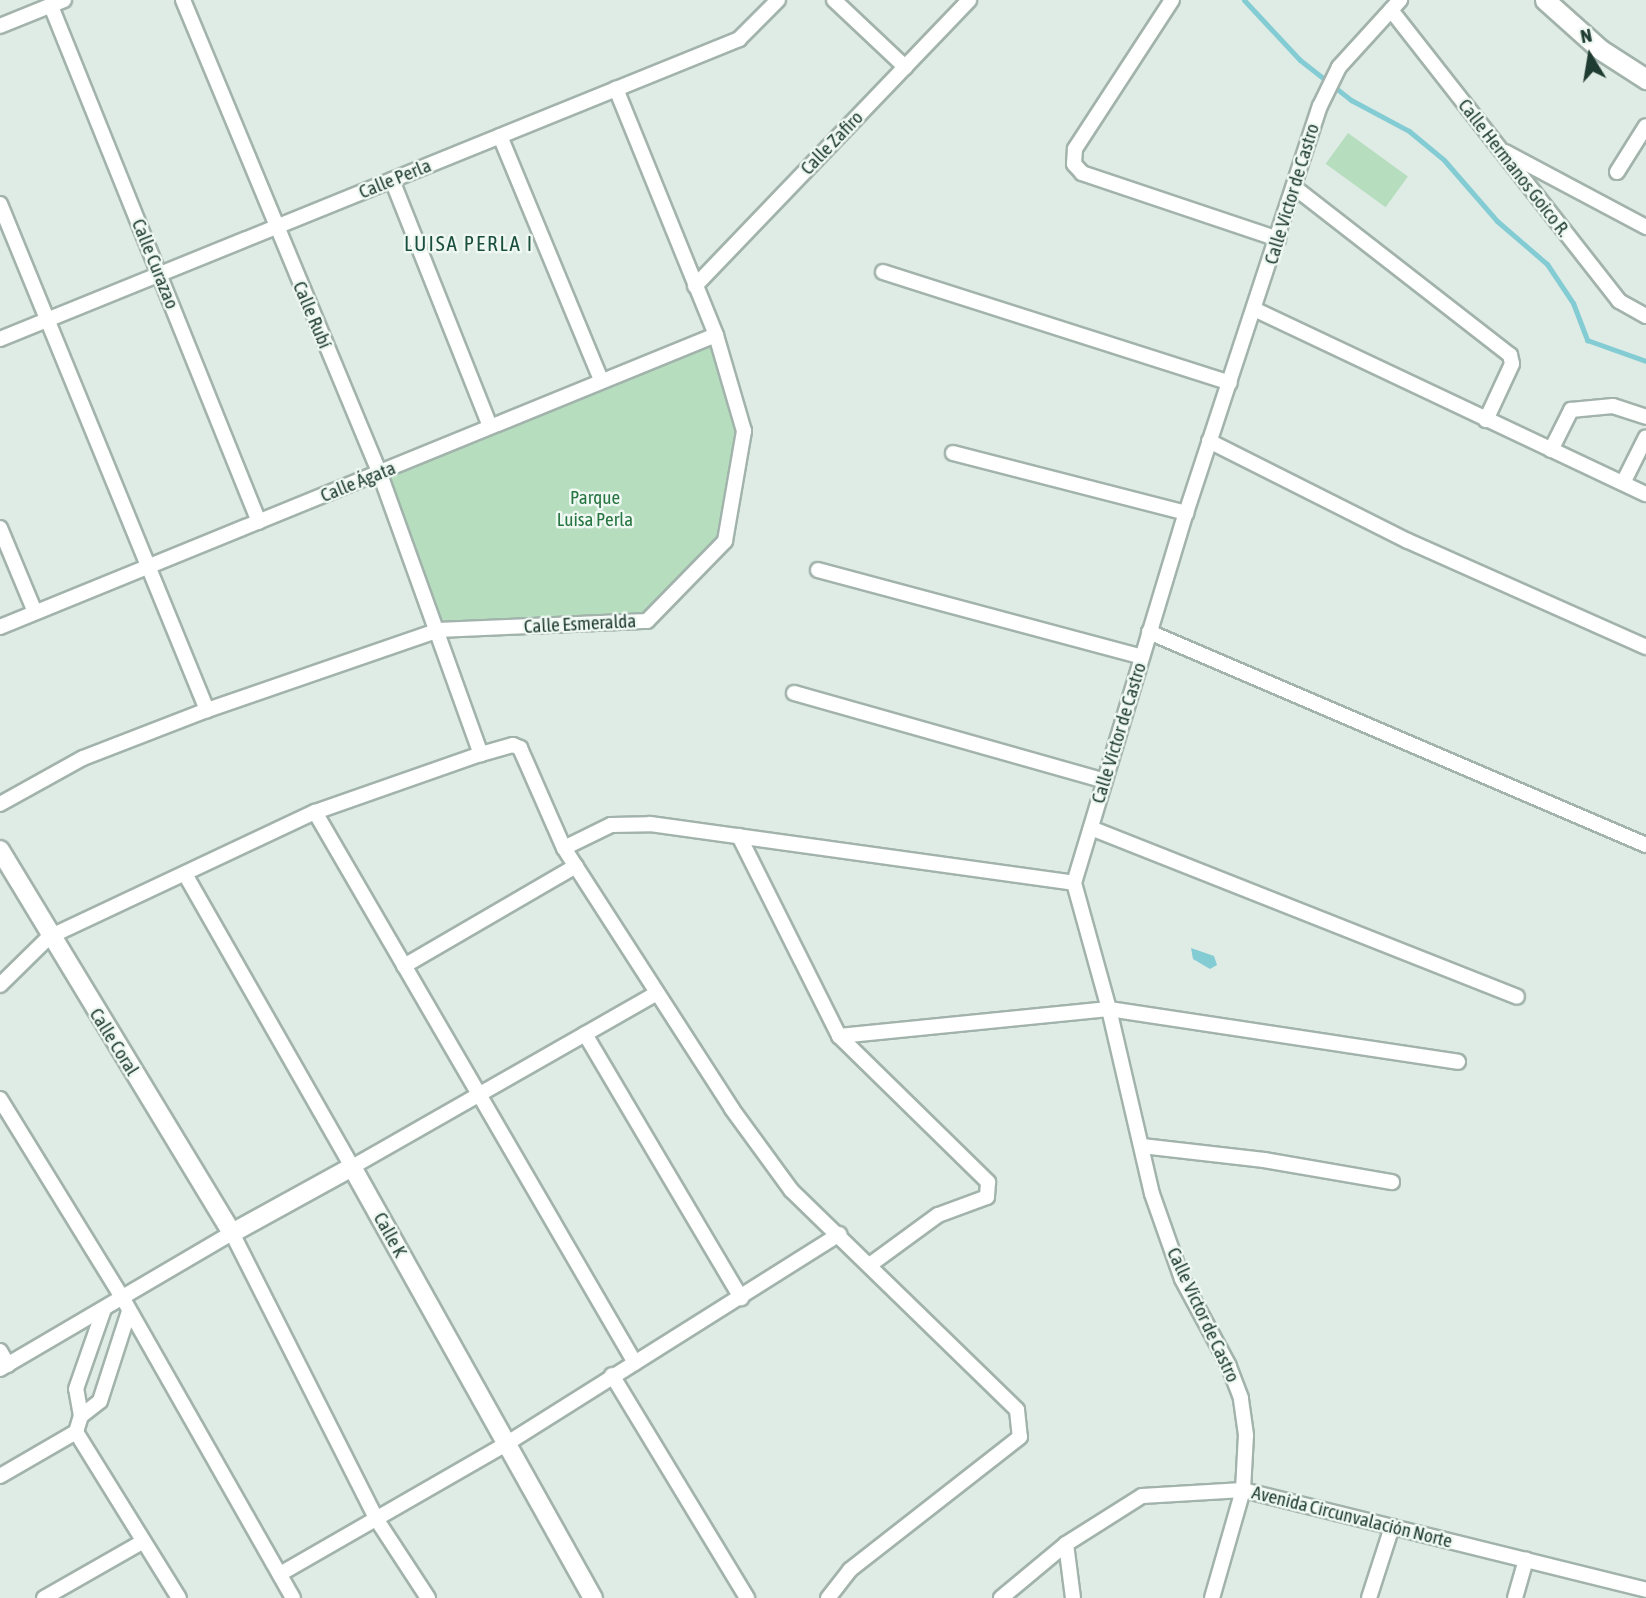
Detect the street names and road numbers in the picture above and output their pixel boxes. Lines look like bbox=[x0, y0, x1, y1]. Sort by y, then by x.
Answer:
street label: Calle Hermanos Goico R. bbox=[1453, 95, 1575, 241]
street label: Calle Zafiro bbox=[796, 106, 868, 180]
street label: Calle Víctor de Castro bbox=[1260, 121, 1324, 267]
street label: Calle Perla bbox=[356, 154, 434, 204]
street label: Calle Curazao bbox=[127, 216, 183, 312]
street label: Calle Rubí bbox=[288, 278, 336, 352]
street label: Calle Ágata bbox=[317, 457, 399, 507]
street label: Calle Esmeralda bbox=[523, 610, 637, 638]
street label: Calle Víctor de Castro bbox=[1087, 660, 1151, 806]
street label: Calle Coral bbox=[84, 1004, 144, 1080]
street label: Calle K bbox=[368, 1209, 412, 1261]
street label: Calle Víctor de Castro bbox=[1162, 1244, 1244, 1386]
street label: Avenida Circunvalación Norte bbox=[1250, 1481, 1454, 1553]

